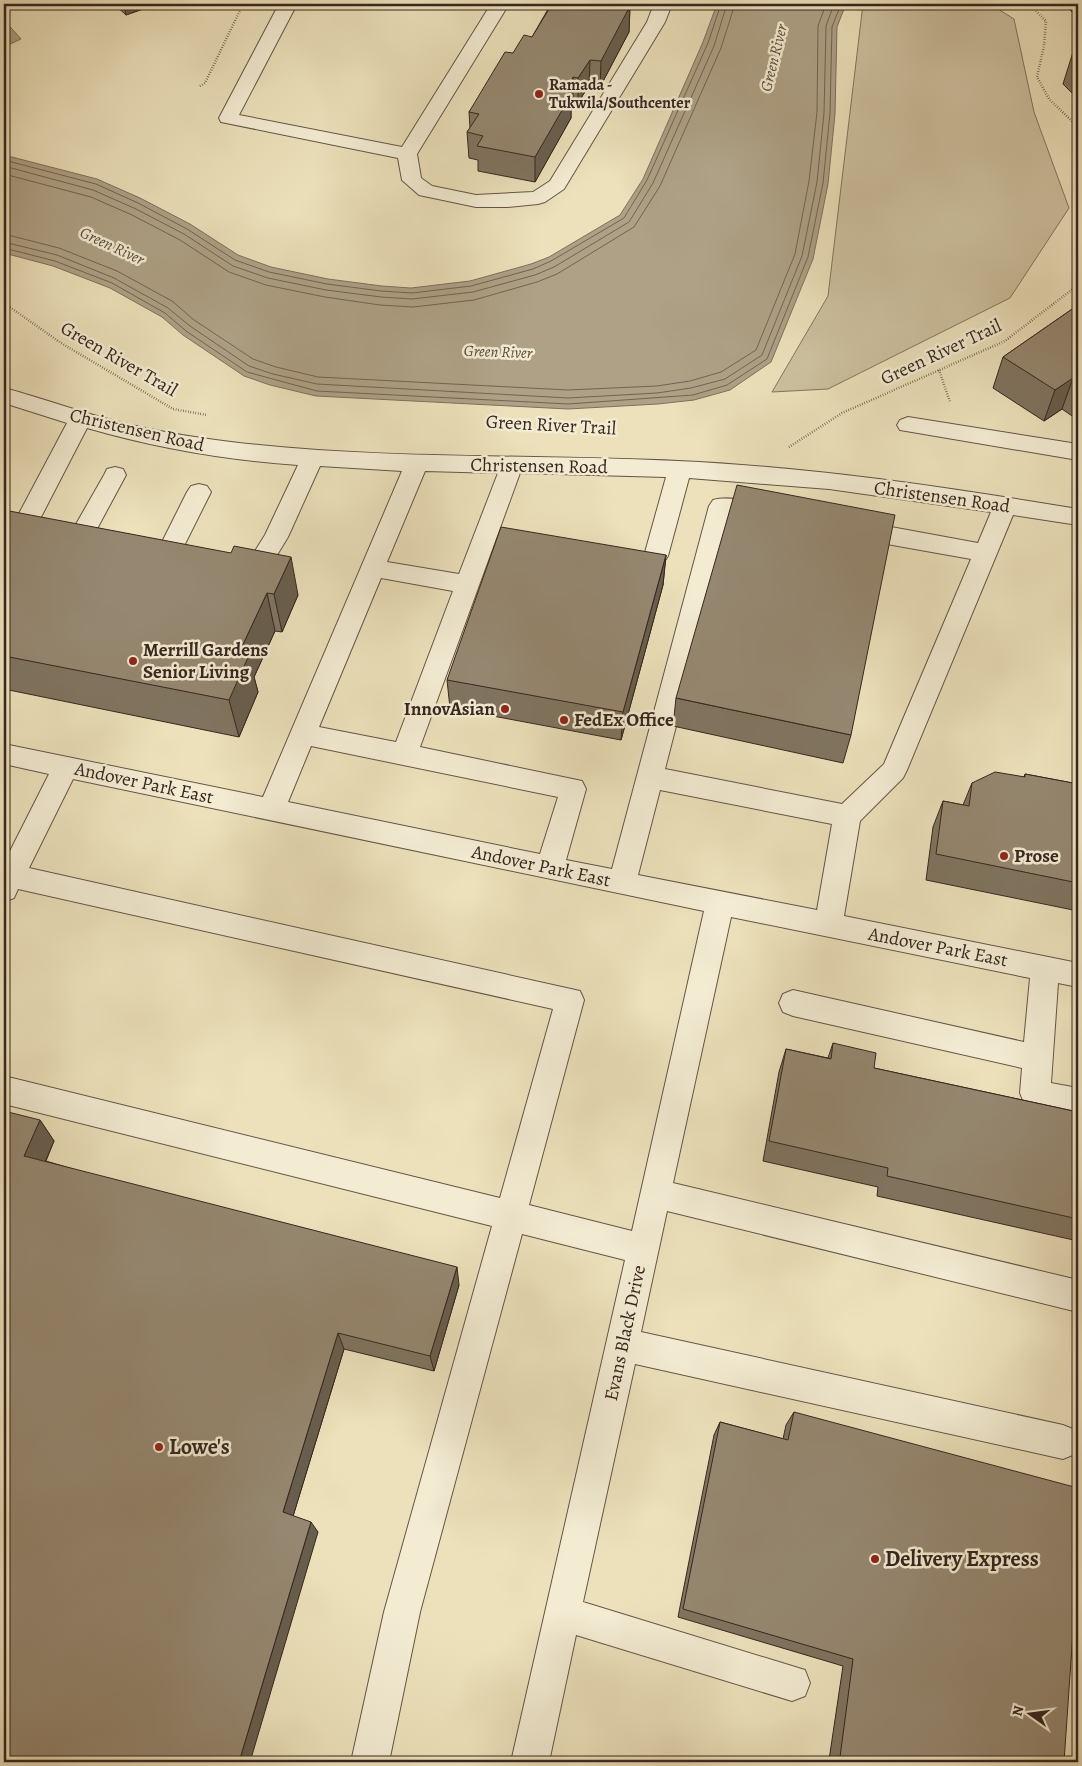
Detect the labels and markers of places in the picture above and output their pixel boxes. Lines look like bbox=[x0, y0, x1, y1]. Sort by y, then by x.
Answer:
place label: Ramada - Tukwila/Southcenter bbox=[549, 74, 691, 114]
marker: Ramada - Tukwila/Southcenter bbox=[533, 88, 545, 100]
place label: Merrill Gardens Senior Living bbox=[143, 637, 269, 685]
marker: Merrill Gardens Senior Living bbox=[127, 655, 139, 667]
place label: InnovAsian bbox=[404, 696, 495, 722]
marker: InnovAsian bbox=[499, 703, 511, 715]
place label: FedEx Office bbox=[574, 707, 674, 733]
marker: FedEx Office bbox=[558, 714, 570, 726]
place label: Prose bbox=[1014, 843, 1059, 869]
marker: Prose bbox=[998, 850, 1010, 862]
place label: Lowe's bbox=[169, 1432, 230, 1462]
marker: Lowe's bbox=[153, 1441, 165, 1453]
place label: Delivery Express bbox=[885, 1544, 1039, 1574]
marker: Delivery Express bbox=[869, 1553, 881, 1565]

